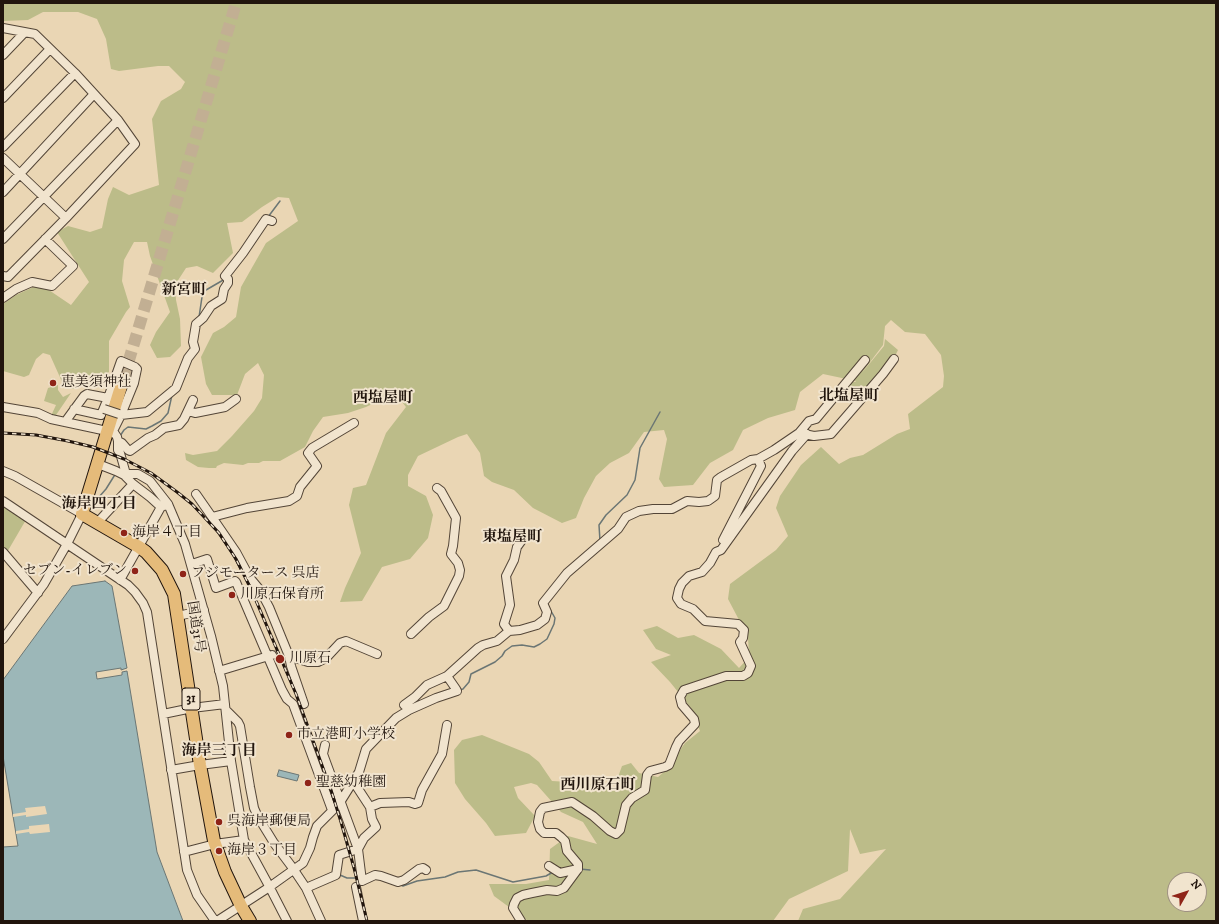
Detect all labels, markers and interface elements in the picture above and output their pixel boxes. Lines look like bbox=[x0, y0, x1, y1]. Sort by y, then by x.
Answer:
district label: 新宮町 bbox=[162, 282, 206, 300]
place label: 恵美須神社 bbox=[61, 375, 131, 391]
marker: 恵美須神社 bbox=[48, 378, 58, 388]
district label: 北塩屋町 bbox=[819, 388, 879, 406]
district label: 西塩屋町 bbox=[353, 390, 413, 408]
district label: 海岸四丁目 bbox=[62, 496, 136, 514]
place label: 海岸４丁目 bbox=[132, 525, 202, 541]
marker: 海岸４丁目 bbox=[119, 528, 129, 538]
district label: 東塩屋町 bbox=[482, 529, 542, 547]
place label: セブン-イレブン bbox=[23, 563, 127, 579]
marker: セブン-イレブン bbox=[130, 566, 140, 576]
place label: フジモータース 呉店 bbox=[191, 566, 319, 582]
marker: フジモータース 呉店 bbox=[178, 569, 188, 579]
place label: 川原石保育所 bbox=[240, 587, 324, 603]
marker: 川原石保育所 bbox=[227, 590, 237, 600]
street label: 国道31号 bbox=[183, 600, 207, 654]
place label: 川原石 bbox=[289, 651, 331, 667]
marker: 川原石 bbox=[274, 653, 286, 665]
road number: 31 bbox=[182, 688, 200, 710]
place label: 市立港町小学校 bbox=[297, 727, 395, 743]
marker: 市立港町小学校 bbox=[284, 730, 294, 740]
district label: 海岸三丁目 bbox=[182, 743, 256, 761]
place label: 聖慈幼稚園 bbox=[316, 775, 386, 791]
district label: 西川原石町 bbox=[561, 777, 635, 795]
marker: 聖慈幼稚園 bbox=[303, 778, 313, 788]
place label: 呉海岸郵便局 bbox=[227, 814, 311, 830]
marker: 呉海岸郵便局 bbox=[214, 817, 224, 827]
place label: 海岸３丁目 bbox=[227, 843, 297, 859]
marker: 海岸３丁目 bbox=[214, 846, 224, 856]
north arrow bbox=[1167, 872, 1207, 912]
text: N bbox=[1187, 877, 1204, 893]

